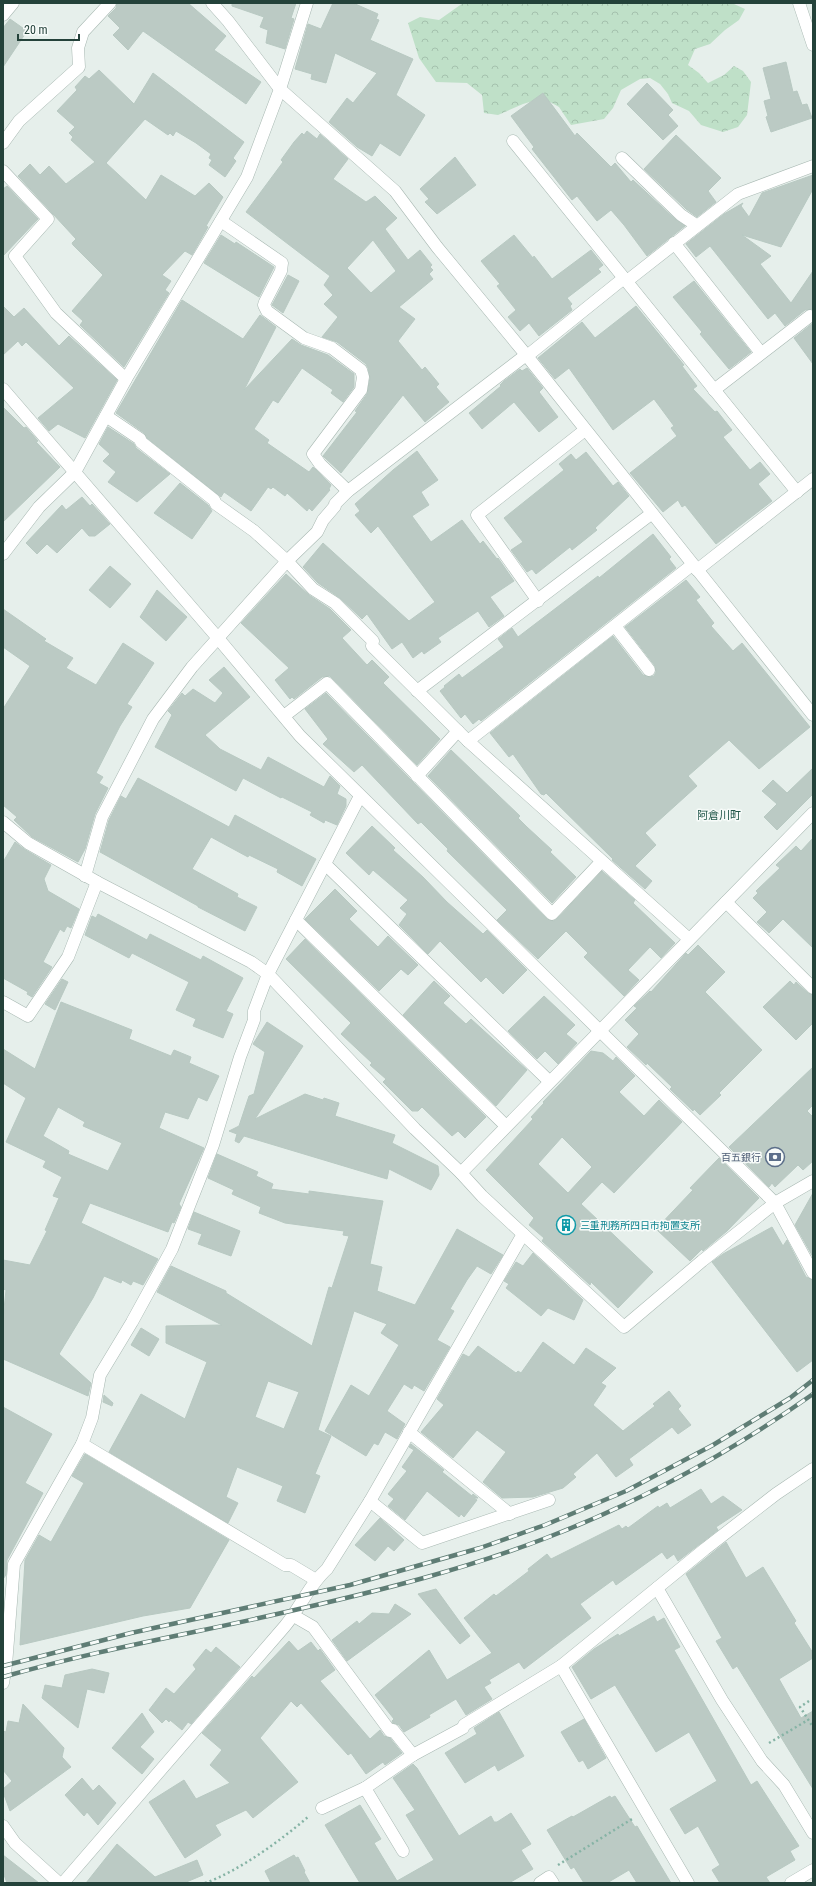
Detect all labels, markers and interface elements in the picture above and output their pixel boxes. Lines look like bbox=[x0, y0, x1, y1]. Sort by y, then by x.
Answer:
scale bar bbox=[18, 16, 79, 42]
text: 20 m bbox=[24, 23, 48, 37]
district label: 阿倉川町 bbox=[697, 809, 741, 822]
bank icon: 百五銀行 bbox=[764, 1146, 786, 1168]
place label: 百五銀行 bbox=[721, 1152, 761, 1163]
building icon: 三重刑務所四日市拘置支所 bbox=[555, 1214, 577, 1236]
place label: 三重刑務所四日市拘置支所 bbox=[580, 1220, 700, 1231]

